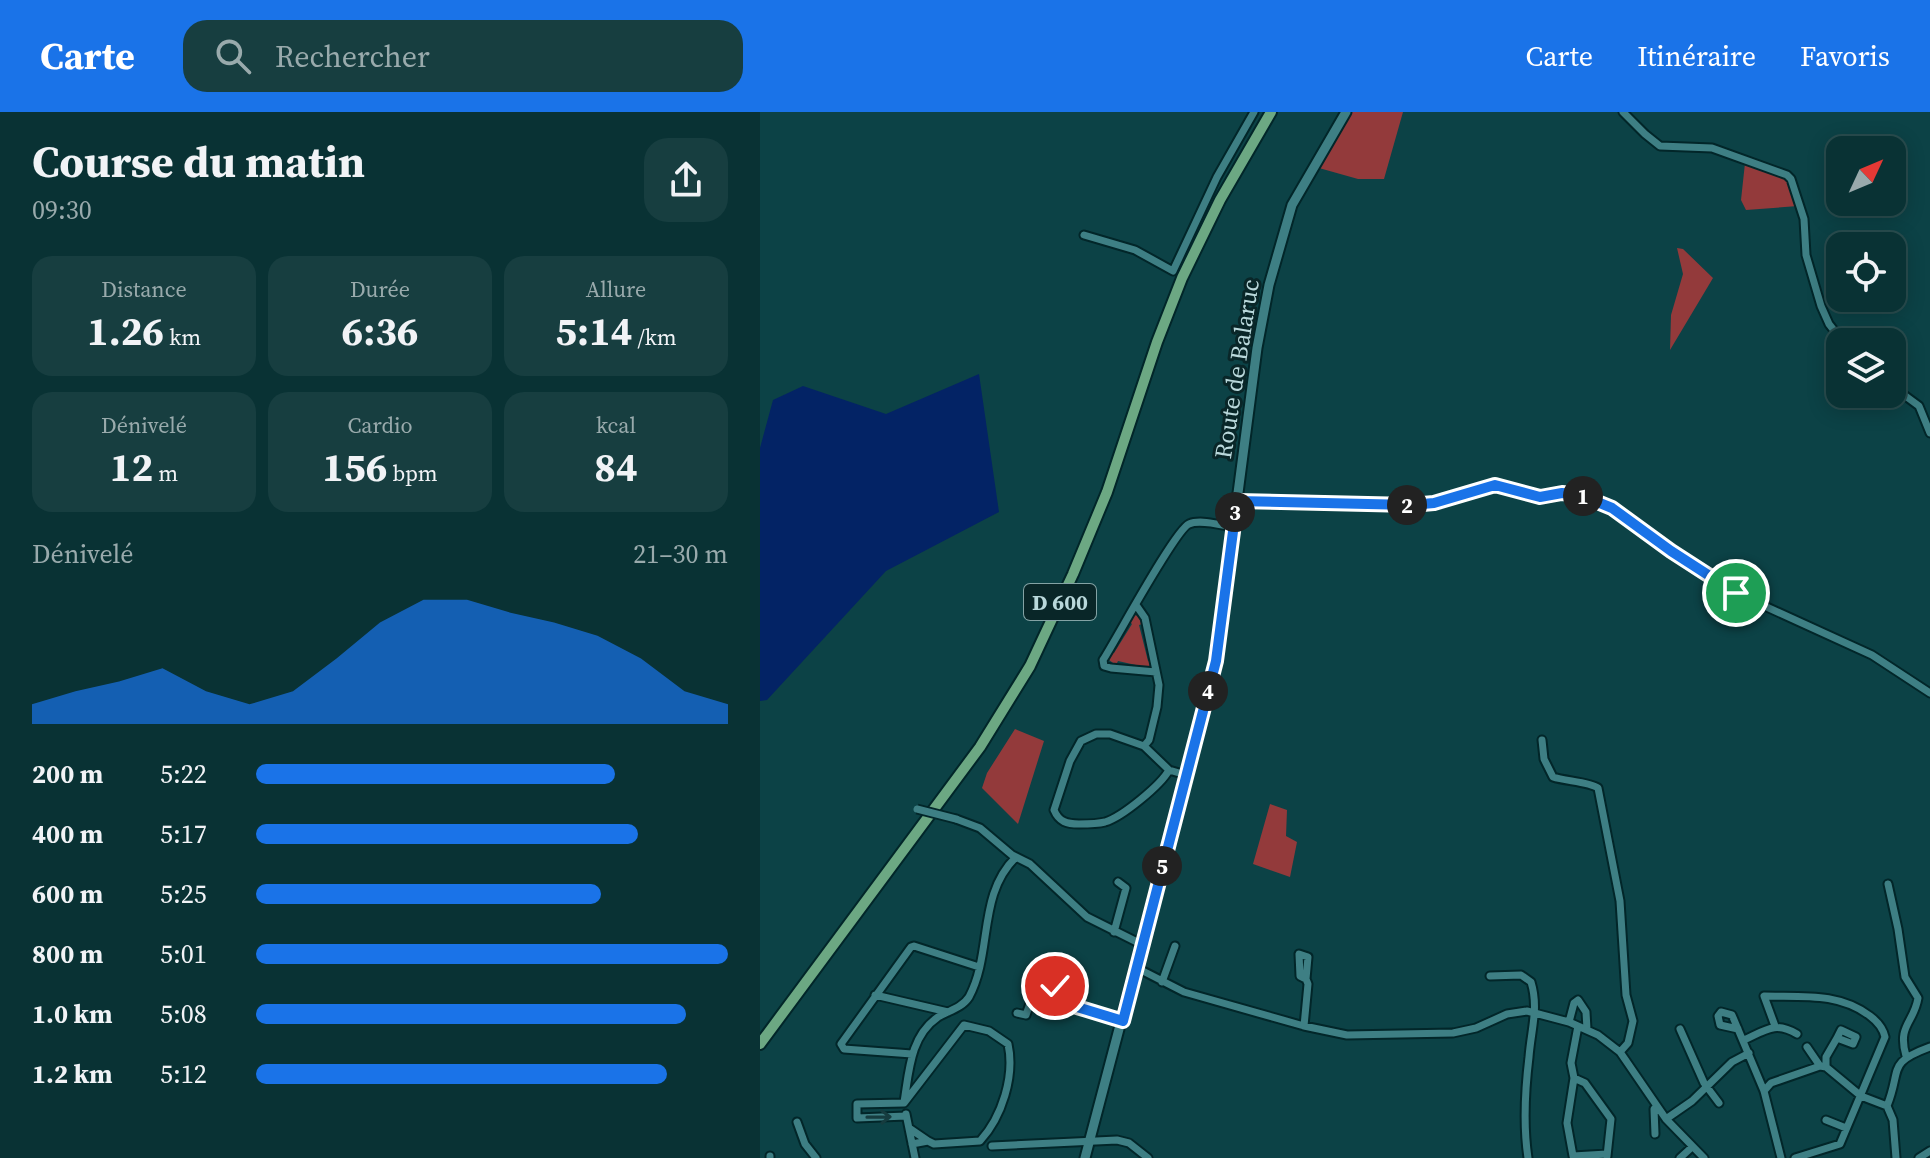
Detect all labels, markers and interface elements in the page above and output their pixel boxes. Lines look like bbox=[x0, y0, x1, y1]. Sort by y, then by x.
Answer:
search box bbox=[183, 20, 743, 92]
text: Carte bbox=[40, 30, 135, 82]
icon: search bbox=[211, 34, 255, 78]
text: Rechercher bbox=[275, 36, 430, 77]
text: Carte bbox=[1526, 37, 1593, 75]
text: Itinéraire bbox=[1637, 37, 1756, 75]
text: Favoris bbox=[1800, 37, 1890, 75]
text: Course du matin bbox=[32, 131, 365, 192]
north arrow bbox=[1826, 136, 1906, 216]
map controls bbox=[1826, 136, 1906, 408]
button: share bbox=[644, 138, 728, 222]
text: 09:30 bbox=[32, 192, 92, 228]
button: locate bbox=[1826, 232, 1906, 312]
text: Distance bbox=[101, 274, 187, 304]
text: Durée bbox=[350, 274, 410, 304]
text: Allure bbox=[586, 274, 646, 304]
street label: Route de Balaruc bbox=[1206, 277, 1267, 461]
text: 1.26 bbox=[87, 304, 164, 358]
text: 6:36 bbox=[341, 304, 419, 358]
text: 5:14 bbox=[555, 304, 632, 358]
text: km bbox=[164, 322, 201, 352]
text: /km bbox=[632, 322, 677, 352]
button: layers bbox=[1826, 328, 1906, 408]
text: Dénivelé bbox=[101, 410, 187, 440]
text: Cardio bbox=[347, 410, 413, 440]
text: kcal bbox=[596, 410, 636, 440]
text: 12 bbox=[110, 440, 153, 494]
text: 156 bbox=[322, 440, 387, 494]
text: 84 bbox=[594, 440, 638, 494]
text: m bbox=[153, 458, 178, 488]
text: bpm bbox=[387, 458, 438, 488]
pin: 1 bbox=[1563, 476, 1603, 516]
text: 1 bbox=[1577, 481, 1589, 511]
pin: 2 bbox=[1387, 485, 1427, 525]
text: 2 bbox=[1401, 490, 1413, 520]
pin: 3 bbox=[1215, 492, 1255, 532]
text: 3 bbox=[1229, 497, 1241, 527]
text: Dénivelé bbox=[32, 536, 133, 572]
text: 21–30 m bbox=[633, 536, 728, 572]
pin bbox=[1702, 559, 1770, 627]
icon: arrive bbox=[1714, 571, 1758, 615]
road number: D 600 bbox=[1024, 584, 1096, 620]
pin: 4 bbox=[1188, 671, 1228, 711]
text: 4 bbox=[1202, 676, 1214, 706]
text: 200 m bbox=[32, 756, 103, 792]
text: 5:22 bbox=[160, 756, 207, 792]
text: 400 m bbox=[32, 816, 103, 852]
text: 5:17 bbox=[160, 816, 207, 852]
pin: 5 bbox=[1142, 846, 1182, 886]
text: 5 bbox=[1156, 851, 1168, 881]
text: 600 m bbox=[32, 876, 103, 912]
text: 5:25 bbox=[160, 876, 207, 912]
text: 800 m bbox=[32, 936, 103, 972]
text: 5:01 bbox=[160, 936, 207, 972]
pin bbox=[1021, 952, 1089, 1020]
icon: check bbox=[1033, 964, 1077, 1008]
text: 1.0 km bbox=[32, 996, 113, 1032]
text: 5:08 bbox=[160, 996, 207, 1032]
text: 1.2 km bbox=[32, 1056, 113, 1092]
text: 5:12 bbox=[160, 1056, 207, 1092]
one-way arrow bbox=[865, 1110, 892, 1125]

